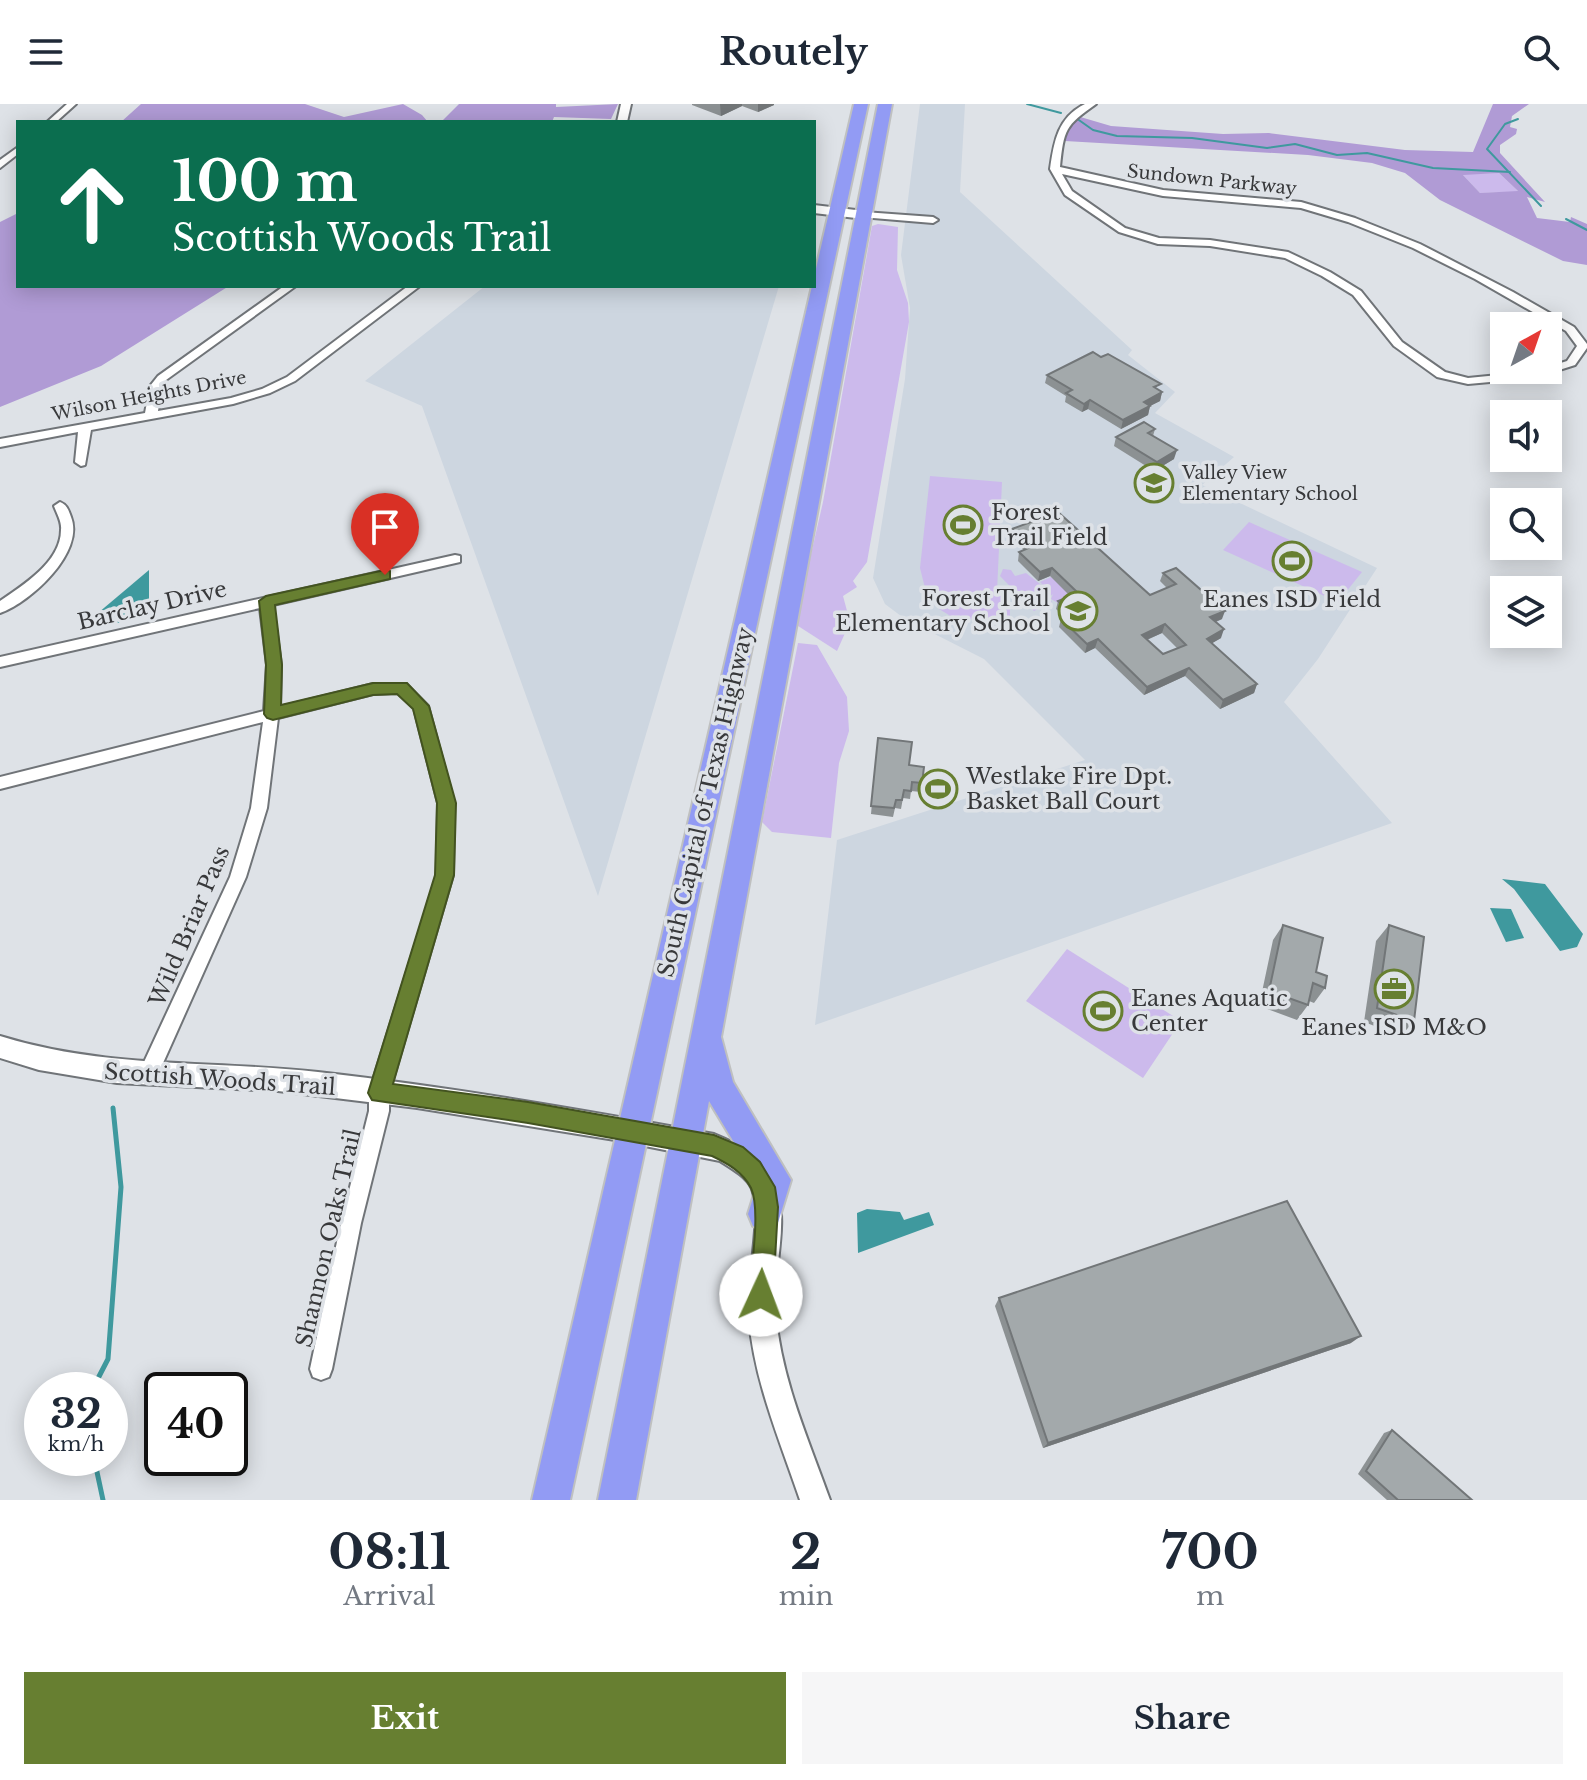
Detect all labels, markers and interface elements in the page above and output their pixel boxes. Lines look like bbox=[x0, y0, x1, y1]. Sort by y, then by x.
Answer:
icon: menu bbox=[24, 30, 68, 74]
text: Routely bbox=[719, 30, 868, 75]
icon: search bbox=[1519, 30, 1563, 74]
text: 100 m bbox=[172, 147, 358, 216]
icon: ahead bbox=[40, 152, 144, 256]
street label: Sundown Parkway bbox=[1126, 160, 1298, 200]
text: Scottish Woods Trail bbox=[172, 216, 551, 261]
north arrow bbox=[1490, 312, 1562, 384]
map controls bbox=[1490, 312, 1562, 648]
street label: Wilson Heights Drive bbox=[49, 366, 248, 426]
button: sound bbox=[1490, 400, 1562, 472]
school or university icon: Valley View Elementary School bbox=[1133, 462, 1175, 504]
place label: Valley View Elementary School bbox=[1181, 462, 1358, 505]
button: search bbox=[1490, 488, 1562, 560]
pin bbox=[351, 493, 419, 575]
place label: Forest Trail Field bbox=[991, 499, 1108, 551]
sports icon: Forest Trail Field bbox=[942, 504, 984, 546]
icon: arrive bbox=[363, 505, 407, 549]
sports icon: Eanes ISD Field bbox=[1271, 540, 1313, 582]
street label: Barclay Drive bbox=[75, 575, 229, 636]
button: layers bbox=[1490, 576, 1562, 648]
place label: Forest Trail Elementary School bbox=[835, 585, 1050, 637]
place label: Eanes ISD Field bbox=[1203, 586, 1381, 613]
school or university icon: Forest Trail Elementary School bbox=[1057, 590, 1099, 632]
street label: South Capital of Texas Highway bbox=[652, 625, 759, 980]
place label: Westlake Fire Dpt. Basket Ball Court bbox=[965, 763, 1172, 815]
sports icon: Westlake Fire Dpt. Basket Ball Court bbox=[917, 768, 959, 810]
street label: Wild Briar Pass bbox=[143, 842, 235, 1011]
office icon: Eanes ISD M&O bbox=[1373, 968, 1415, 1010]
place label: Eanes Aquatic Center bbox=[1131, 985, 1288, 1037]
sports icon: Eanes Aquatic Center bbox=[1082, 990, 1124, 1032]
place label: Eanes ISD M&O bbox=[1301, 1014, 1487, 1041]
street label: Scottish Woods Trail bbox=[103, 1058, 337, 1101]
street label: Shannon Oaks Trail bbox=[290, 1126, 367, 1350]
position arrow bbox=[719, 1253, 803, 1337]
speed limit sign: 40 bbox=[144, 1372, 248, 1476]
text: 32 bbox=[50, 1389, 102, 1439]
text: km/h bbox=[48, 1432, 104, 1456]
text: 08:11 bbox=[328, 1522, 450, 1582]
text: 2 bbox=[790, 1522, 822, 1582]
text: 700 bbox=[1162, 1522, 1259, 1582]
text: Arrival bbox=[343, 1580, 435, 1612]
text: min bbox=[779, 1580, 833, 1612]
text: m bbox=[1196, 1580, 1224, 1612]
button: Exit bbox=[24, 1672, 786, 1764]
button: Share bbox=[802, 1672, 1563, 1764]

